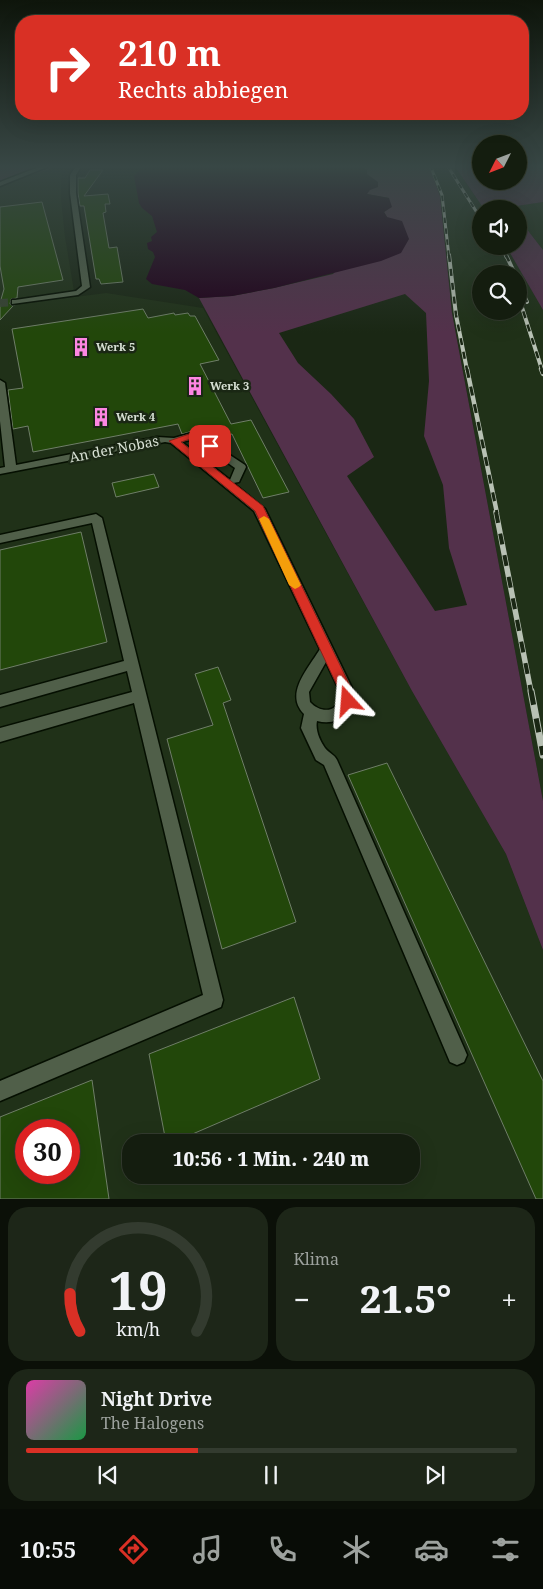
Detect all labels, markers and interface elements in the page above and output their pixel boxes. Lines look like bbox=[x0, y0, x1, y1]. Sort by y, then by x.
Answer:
text: 210 m bbox=[118, 29, 221, 76]
icon: right bbox=[35, 35, 100, 100]
text: Rechts abbiegen bbox=[118, 74, 288, 104]
north arrow bbox=[472, 135, 528, 190]
map controls bbox=[472, 135, 527, 320]
button: sound bbox=[472, 200, 527, 255]
button: search bbox=[472, 265, 527, 320]
building icon: Werk 5 bbox=[70, 336, 92, 358]
place label: Werk 5 bbox=[96, 339, 135, 354]
building icon: Werk 3 bbox=[184, 375, 206, 397]
place label: Werk 3 bbox=[210, 378, 249, 393]
building icon: Werk 4 bbox=[90, 406, 112, 428]
place label: Werk 4 bbox=[116, 409, 155, 424]
pin bbox=[189, 425, 231, 467]
street label: An der Nobas bbox=[68, 431, 160, 466]
icon: arrive bbox=[196, 432, 224, 460]
position arrow bbox=[321, 674, 373, 726]
speed limit sign: 30 bbox=[15, 1119, 80, 1184]
text: 10:56 · 1 Min. · 240 m bbox=[173, 1146, 369, 1172]
text: Klima bbox=[294, 1248, 339, 1270]
text: 19 bbox=[108, 1254, 167, 1325]
text: 21.5° bbox=[360, 1272, 451, 1324]
text: − bbox=[294, 1280, 310, 1318]
text: + bbox=[501, 1280, 517, 1318]
text: km/h bbox=[116, 1317, 160, 1341]
text: Night Drive bbox=[101, 1386, 212, 1412]
text: The Halogens bbox=[101, 1412, 204, 1434]
icon: previous bbox=[94, 1461, 122, 1489]
icon: pause bbox=[257, 1461, 285, 1489]
icon: next bbox=[421, 1461, 449, 1489]
icon: directions bbox=[116, 1532, 151, 1567]
icon: music bbox=[190, 1532, 225, 1567]
icon: phone bbox=[265, 1532, 300, 1567]
icon: climate bbox=[339, 1532, 374, 1567]
icon: car bbox=[414, 1532, 449, 1567]
icon: filters bbox=[488, 1532, 523, 1567]
text: 10:55 bbox=[20, 1534, 76, 1564]

